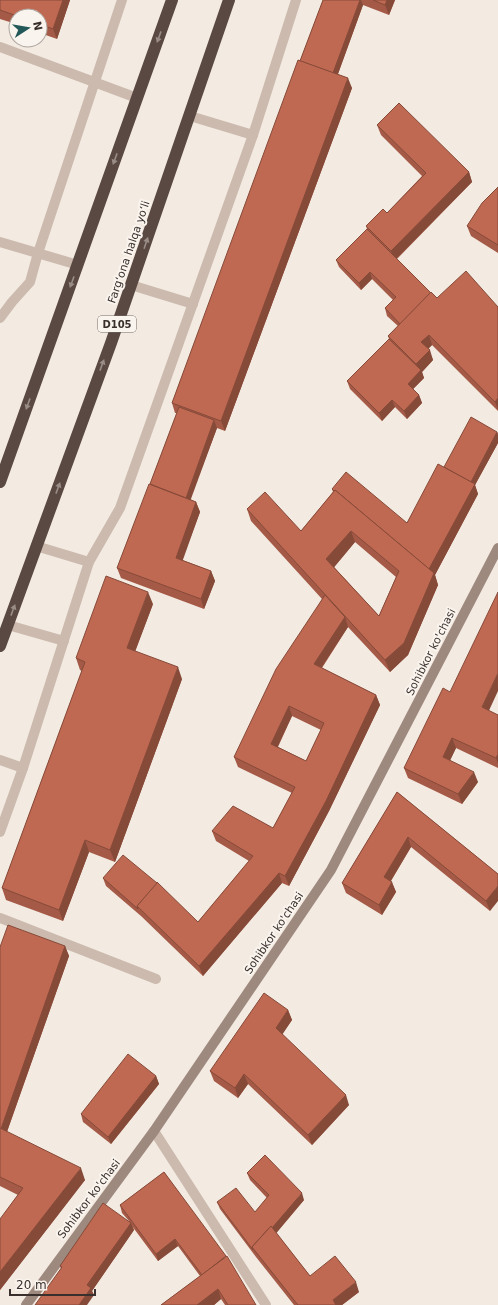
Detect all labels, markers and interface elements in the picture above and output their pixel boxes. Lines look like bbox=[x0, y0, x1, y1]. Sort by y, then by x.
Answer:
north arrow bbox=[8, 8, 48, 48]
text: N bbox=[30, 20, 45, 32]
one-way arrow bbox=[156, 31, 162, 43]
one-way arrow bbox=[112, 154, 118, 166]
street label: Farg‘ona halqa yo‘li bbox=[105, 199, 153, 305]
one-way arrow bbox=[143, 236, 149, 248]
one-way arrow bbox=[68, 276, 74, 288]
road number: D105 bbox=[98, 316, 136, 332]
one-way arrow bbox=[100, 359, 106, 371]
one-way arrow bbox=[24, 398, 30, 410]
one-way arrow bbox=[55, 481, 61, 493]
one-way arrow bbox=[11, 603, 17, 615]
street label: Sohibkor ko'chasi bbox=[403, 606, 459, 698]
street label: Sohibkor ko'chasi bbox=[242, 890, 306, 976]
street label: Sohibkor ko'chasi bbox=[55, 1157, 123, 1241]
scale bar bbox=[10, 1271, 95, 1297]
text: 20 m bbox=[16, 1278, 47, 1292]

